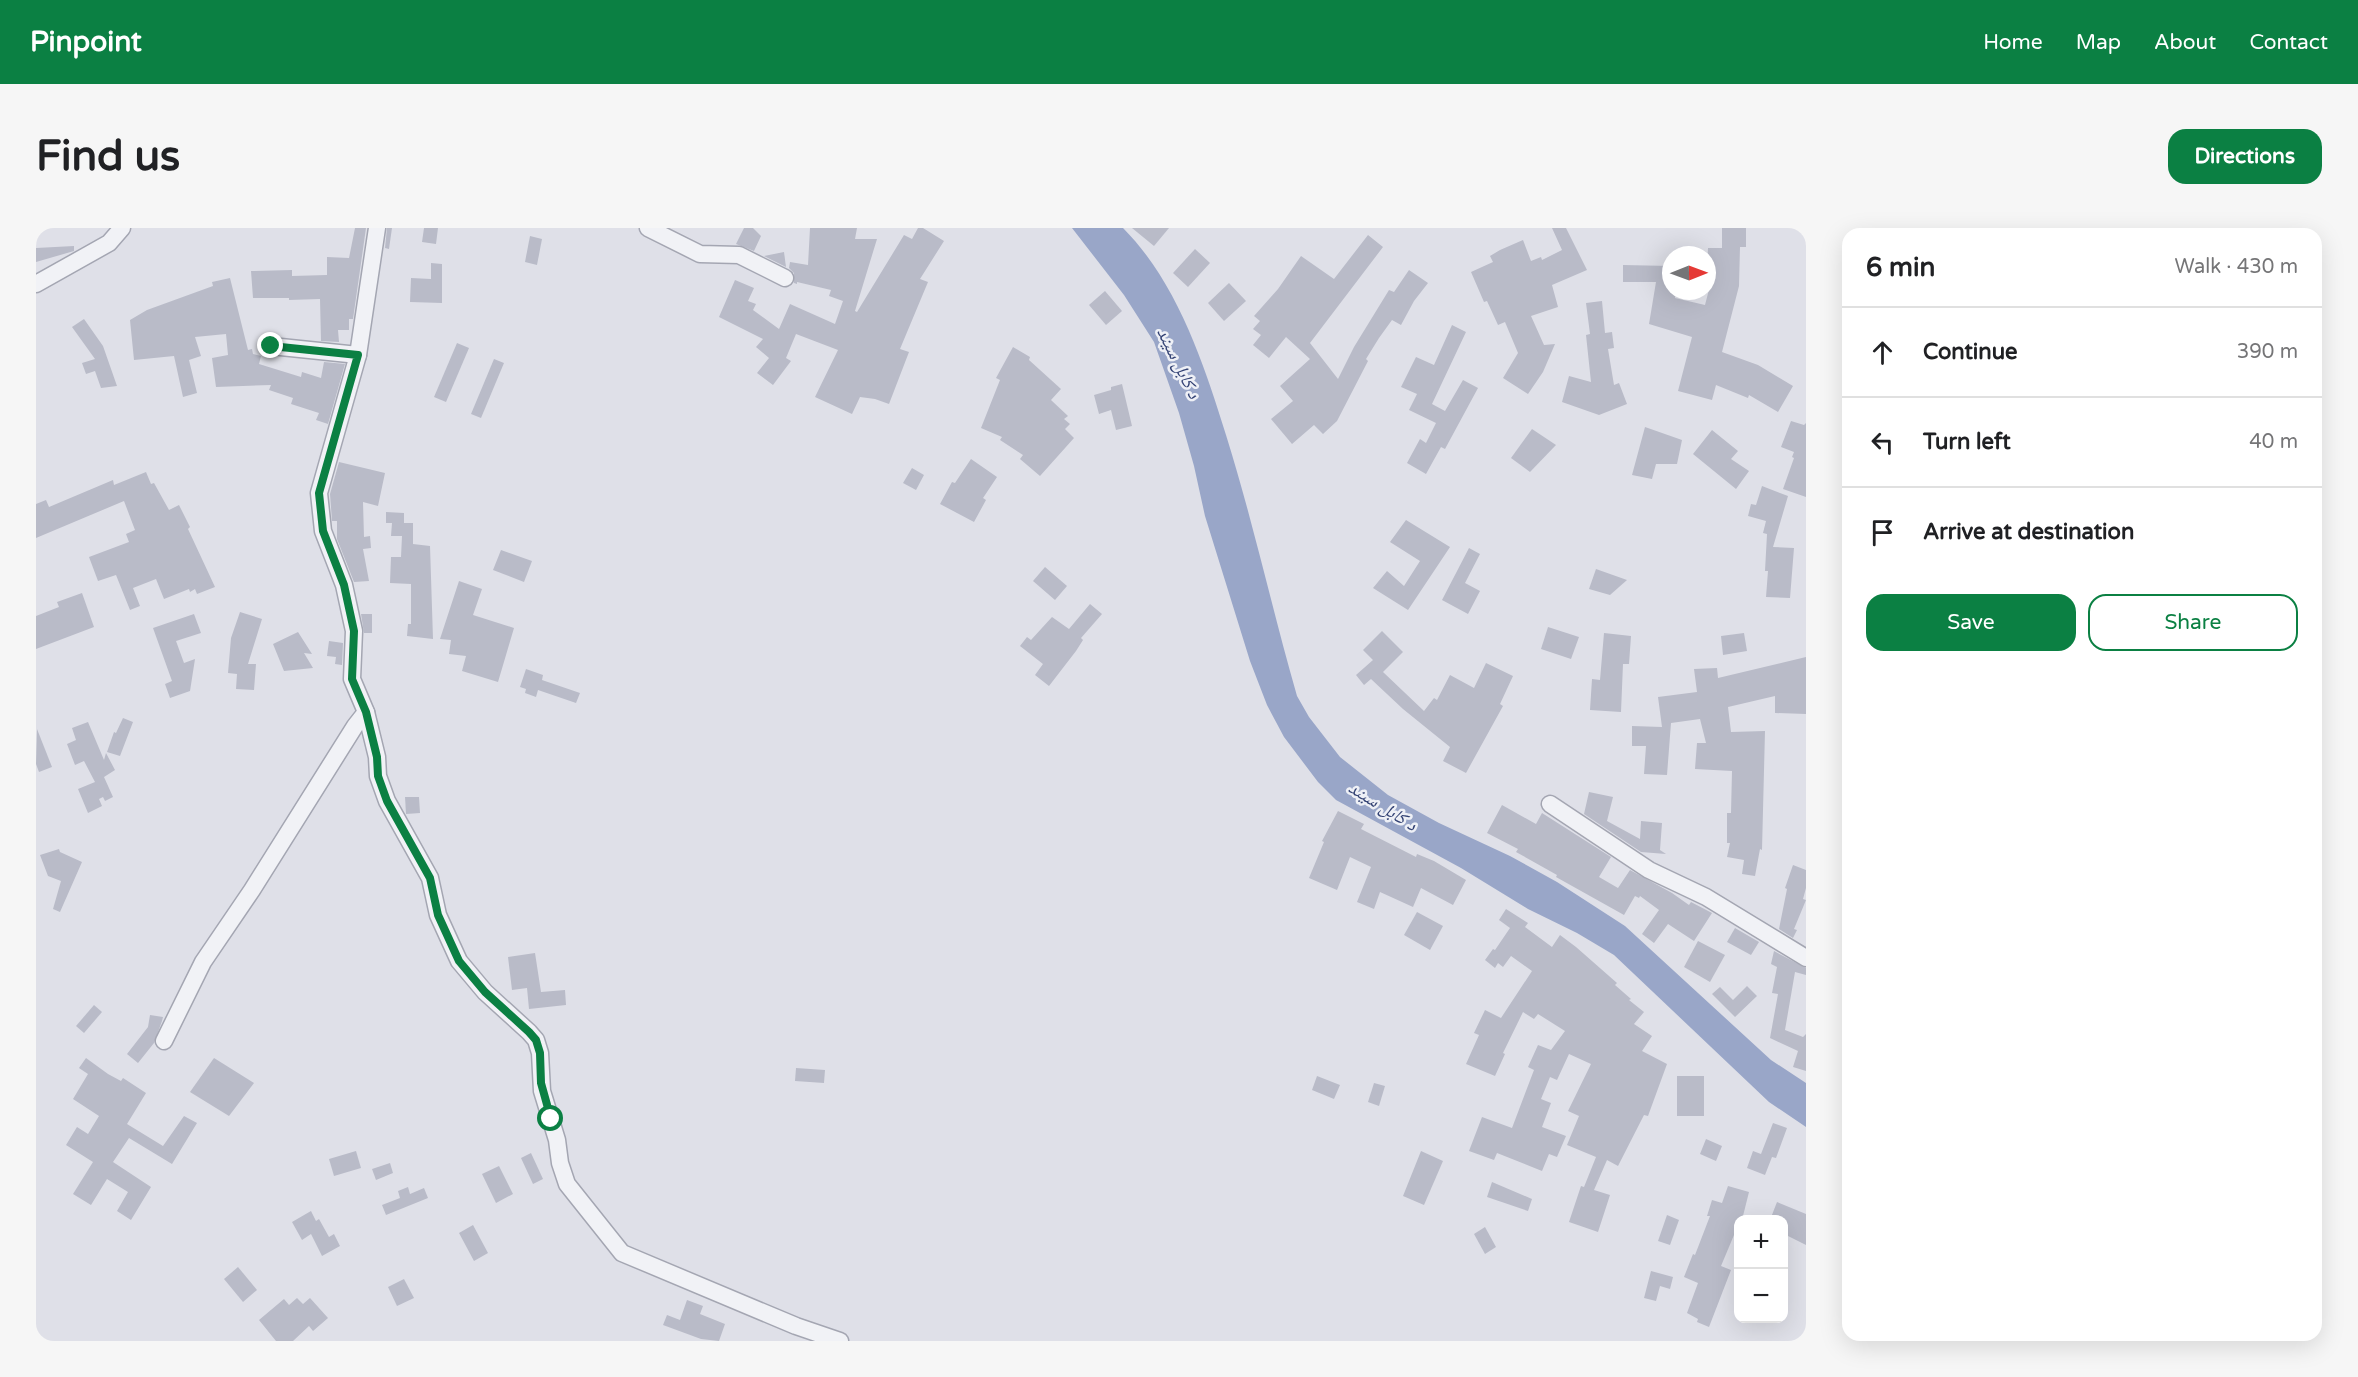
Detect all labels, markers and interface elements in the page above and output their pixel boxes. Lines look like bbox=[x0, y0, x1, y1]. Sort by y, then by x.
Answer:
text: Pinpoint bbox=[30, 25, 142, 59]
text: Home bbox=[1983, 30, 2043, 55]
text: Map bbox=[2076, 30, 2121, 55]
text: About bbox=[2154, 30, 2216, 55]
text: Contact bbox=[2249, 30, 2328, 55]
button: Directions bbox=[2168, 129, 2322, 184]
text: Find us bbox=[36, 131, 180, 182]
north arrow bbox=[1662, 246, 1716, 300]
text: 6 min bbox=[1866, 252, 1935, 283]
text: Walk · 430 m bbox=[2175, 255, 2298, 279]
water label: د کابل سيند bbox=[1152, 324, 1206, 403]
route end bbox=[257, 332, 283, 358]
icon: ahead bbox=[1866, 336, 1899, 369]
text: Continue bbox=[1923, 339, 2018, 365]
text: 390 m bbox=[2237, 340, 2298, 364]
icon: left bbox=[1866, 426, 1899, 459]
text: Turn left bbox=[1923, 429, 2011, 455]
text: 40 m bbox=[2249, 430, 2298, 454]
icon: arrive bbox=[1866, 516, 1899, 549]
text: Arrive at destination bbox=[1923, 519, 2134, 545]
button: Save bbox=[1866, 594, 2076, 651]
button: Share bbox=[2088, 594, 2298, 651]
water label: د کابل سيند bbox=[1345, 776, 1422, 836]
route start bbox=[537, 1105, 563, 1131]
map controls bbox=[1734, 1215, 1788, 1323]
button: + bbox=[1734, 1215, 1788, 1269]
button: − bbox=[1734, 1269, 1788, 1323]

